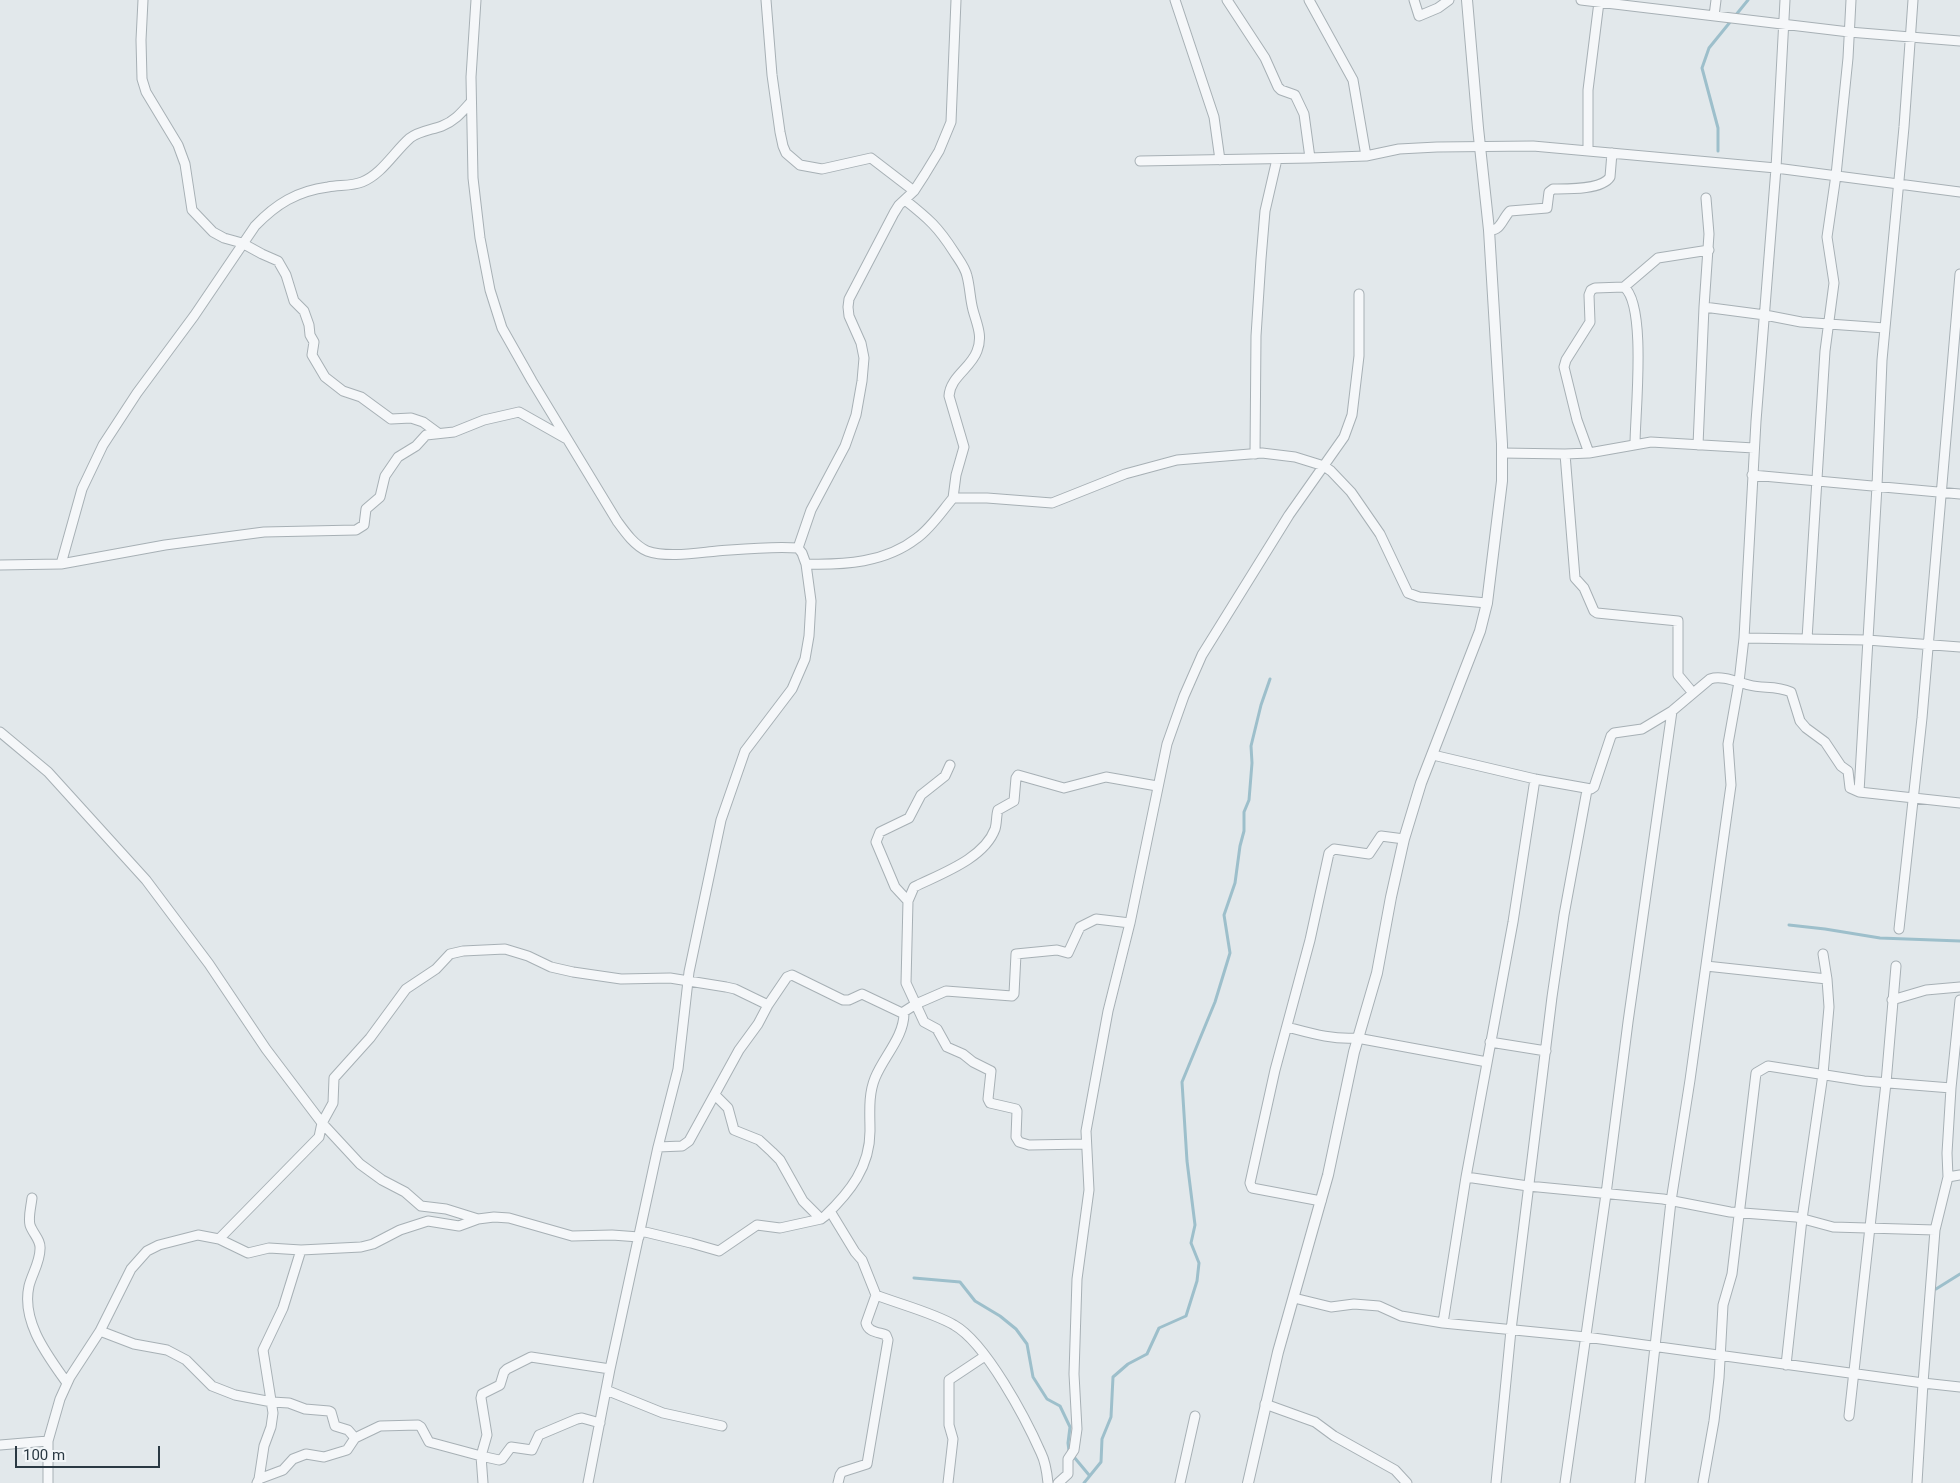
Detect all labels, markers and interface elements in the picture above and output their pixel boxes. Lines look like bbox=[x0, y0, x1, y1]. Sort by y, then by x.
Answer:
scale bar bbox=[18, 1436, 162, 1468]
text: 100 m bbox=[23, 1446, 65, 1464]

